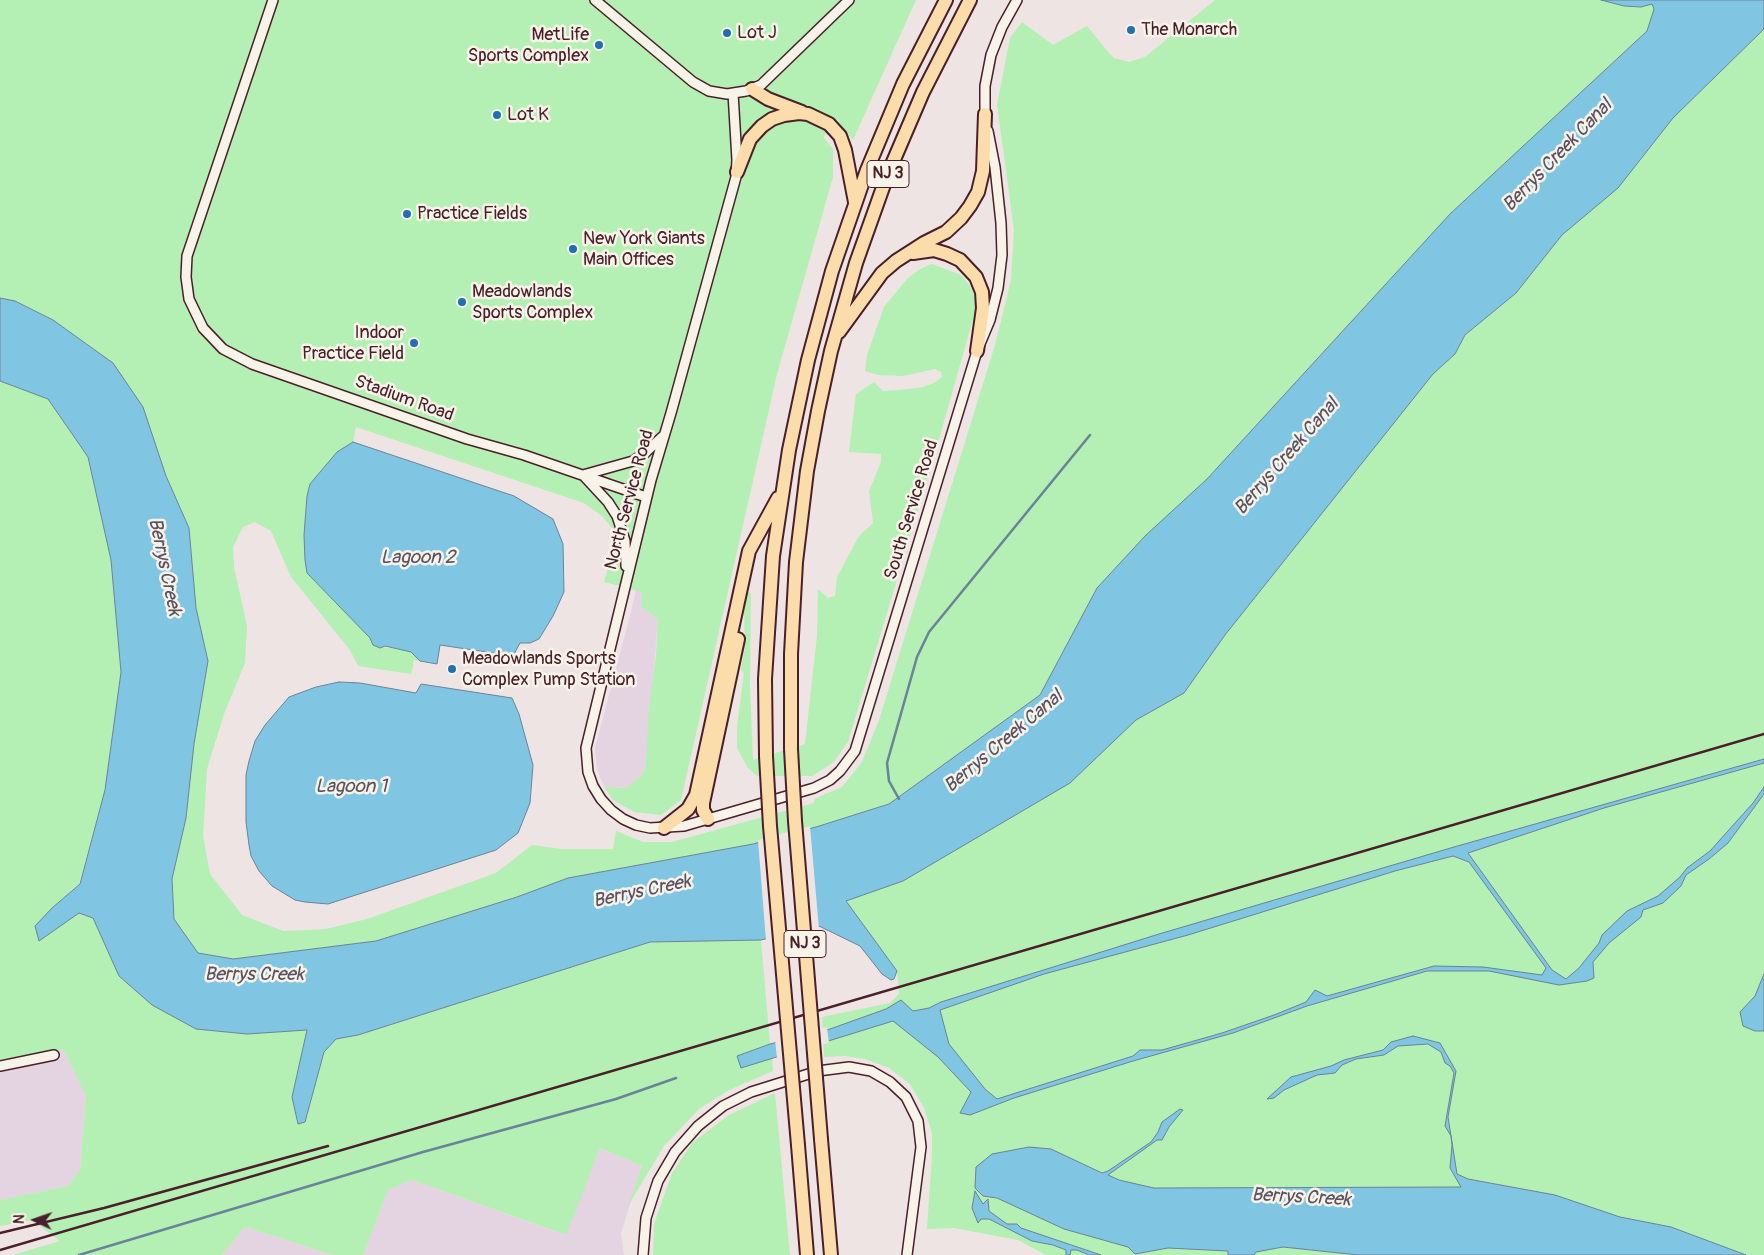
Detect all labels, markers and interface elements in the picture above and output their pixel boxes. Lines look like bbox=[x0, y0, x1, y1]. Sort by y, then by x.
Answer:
place label: The Monarch bbox=[1141, 19, 1237, 41]
place label: Lot J bbox=[737, 22, 777, 44]
place label: MetLife Sports Complex bbox=[468, 24, 589, 66]
marker: The Monarch bbox=[1125, 24, 1137, 36]
marker: Lot J bbox=[721, 27, 733, 39]
marker: MetLife Sports Complex bbox=[593, 39, 605, 51]
water label: Berrys Creek Canal bbox=[1499, 95, 1617, 217]
place label: Lot K bbox=[507, 104, 549, 126]
marker: Lot K bbox=[491, 109, 503, 121]
road number: NJ 3 bbox=[867, 160, 909, 188]
place label: Practice Fields bbox=[417, 203, 527, 225]
marker: Practice Fields bbox=[401, 208, 413, 220]
place label: New York Giants Main Offices bbox=[583, 228, 705, 270]
marker: New York Giants Main Offices bbox=[567, 243, 579, 255]
place label: Meadowlands Sports Complex bbox=[472, 281, 593, 324]
marker: Meadowlands Sports Complex bbox=[456, 296, 468, 308]
place label: Indoor Practice Field bbox=[302, 322, 404, 364]
marker: Indoor Practice Field bbox=[408, 337, 420, 349]
street label: Stadium Road bbox=[352, 371, 456, 427]
water label: Berrys Creek Canal bbox=[1230, 394, 1344, 520]
street label: North Service Road bbox=[601, 428, 659, 572]
street label: South Service Road bbox=[880, 437, 944, 583]
water label: Berrys Creek bbox=[143, 516, 185, 618]
water label: Lagoon 2 bbox=[381, 547, 455, 569]
place label: Meadowlands Sports Complex Pump Station bbox=[462, 648, 635, 691]
marker: Meadowlands Sports Complex Pump Station bbox=[446, 663, 458, 675]
water label: Berrys Creek Canal bbox=[940, 686, 1068, 798]
water label: Lagoon 1 bbox=[315, 776, 387, 798]
water label: Berrys Creek bbox=[591, 871, 693, 913]
road number: NJ 3 bbox=[784, 931, 826, 958]
water label: Berrys Creek bbox=[204, 964, 304, 986]
water label: Berrys Creek bbox=[1251, 1184, 1351, 1212]
north arrow bbox=[10, 1195, 60, 1245]
text: N bbox=[11, 1214, 28, 1224]

